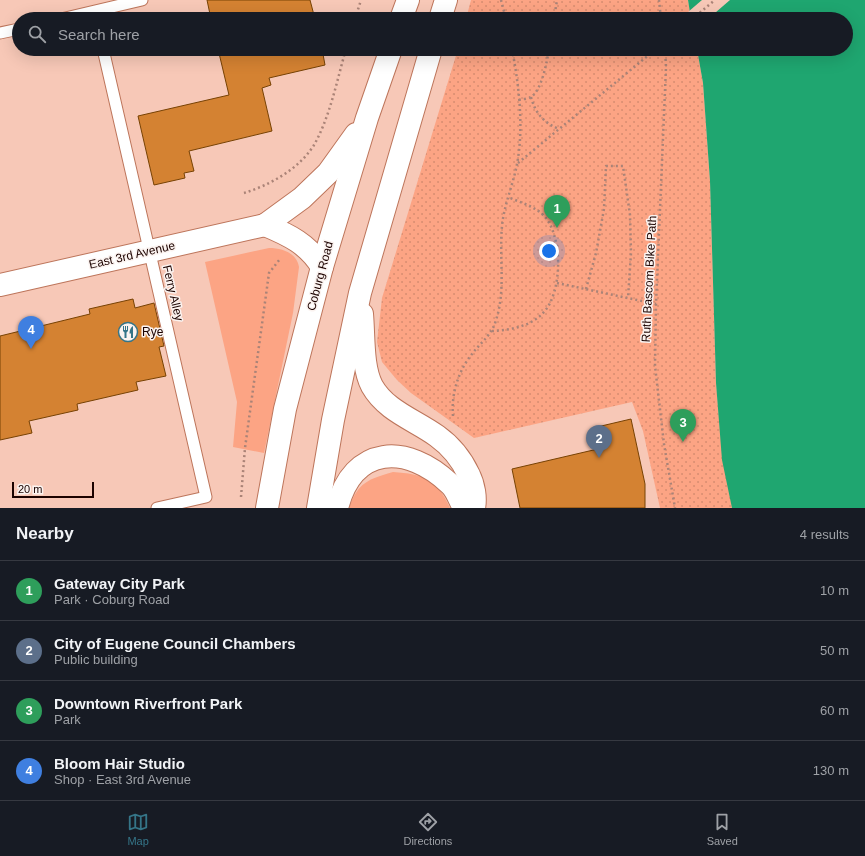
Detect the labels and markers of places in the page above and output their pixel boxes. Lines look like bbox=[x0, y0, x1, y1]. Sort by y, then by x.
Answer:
pin: 1 bbox=[544, 195, 570, 228]
pin: 4 bbox=[18, 316, 44, 349]
restaurant icon: Rye bbox=[117, 321, 139, 343]
place label: Rye bbox=[142, 325, 164, 339]
pin: 3 bbox=[670, 409, 696, 442]
pin: 2 bbox=[586, 425, 612, 458]

